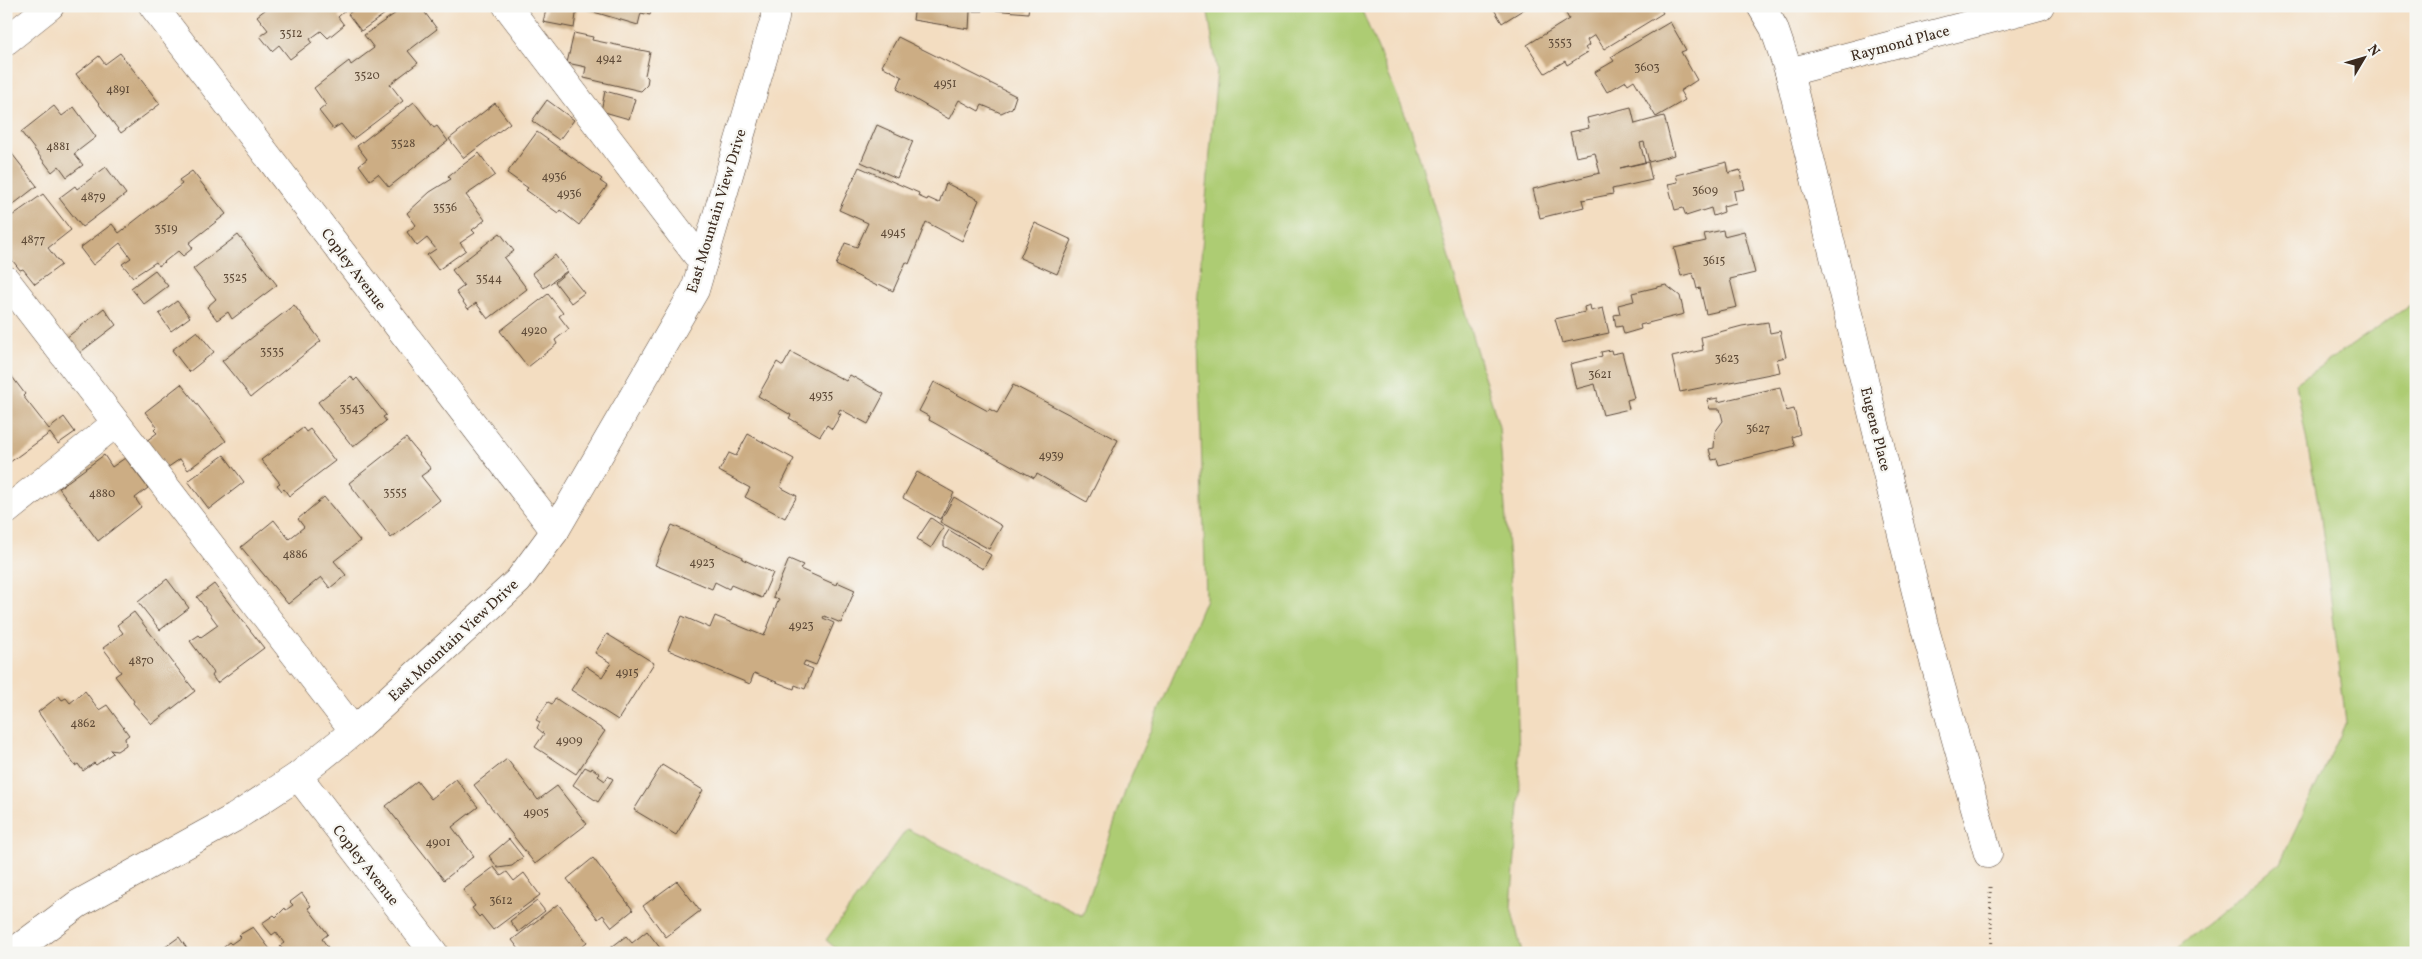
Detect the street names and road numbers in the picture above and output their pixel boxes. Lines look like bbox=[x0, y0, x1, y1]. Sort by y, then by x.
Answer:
street label: Raymond Place bbox=[1849, 21, 1952, 68]
street label: East Mountain View Drive bbox=[682, 127, 752, 296]
street label: Copley Avenue bbox=[315, 225, 390, 315]
street label: Eugene Place bbox=[1854, 385, 1895, 474]
street label: East Mountain View Drive bbox=[384, 575, 524, 707]
street label: Copley Avenue bbox=[327, 821, 403, 911]

